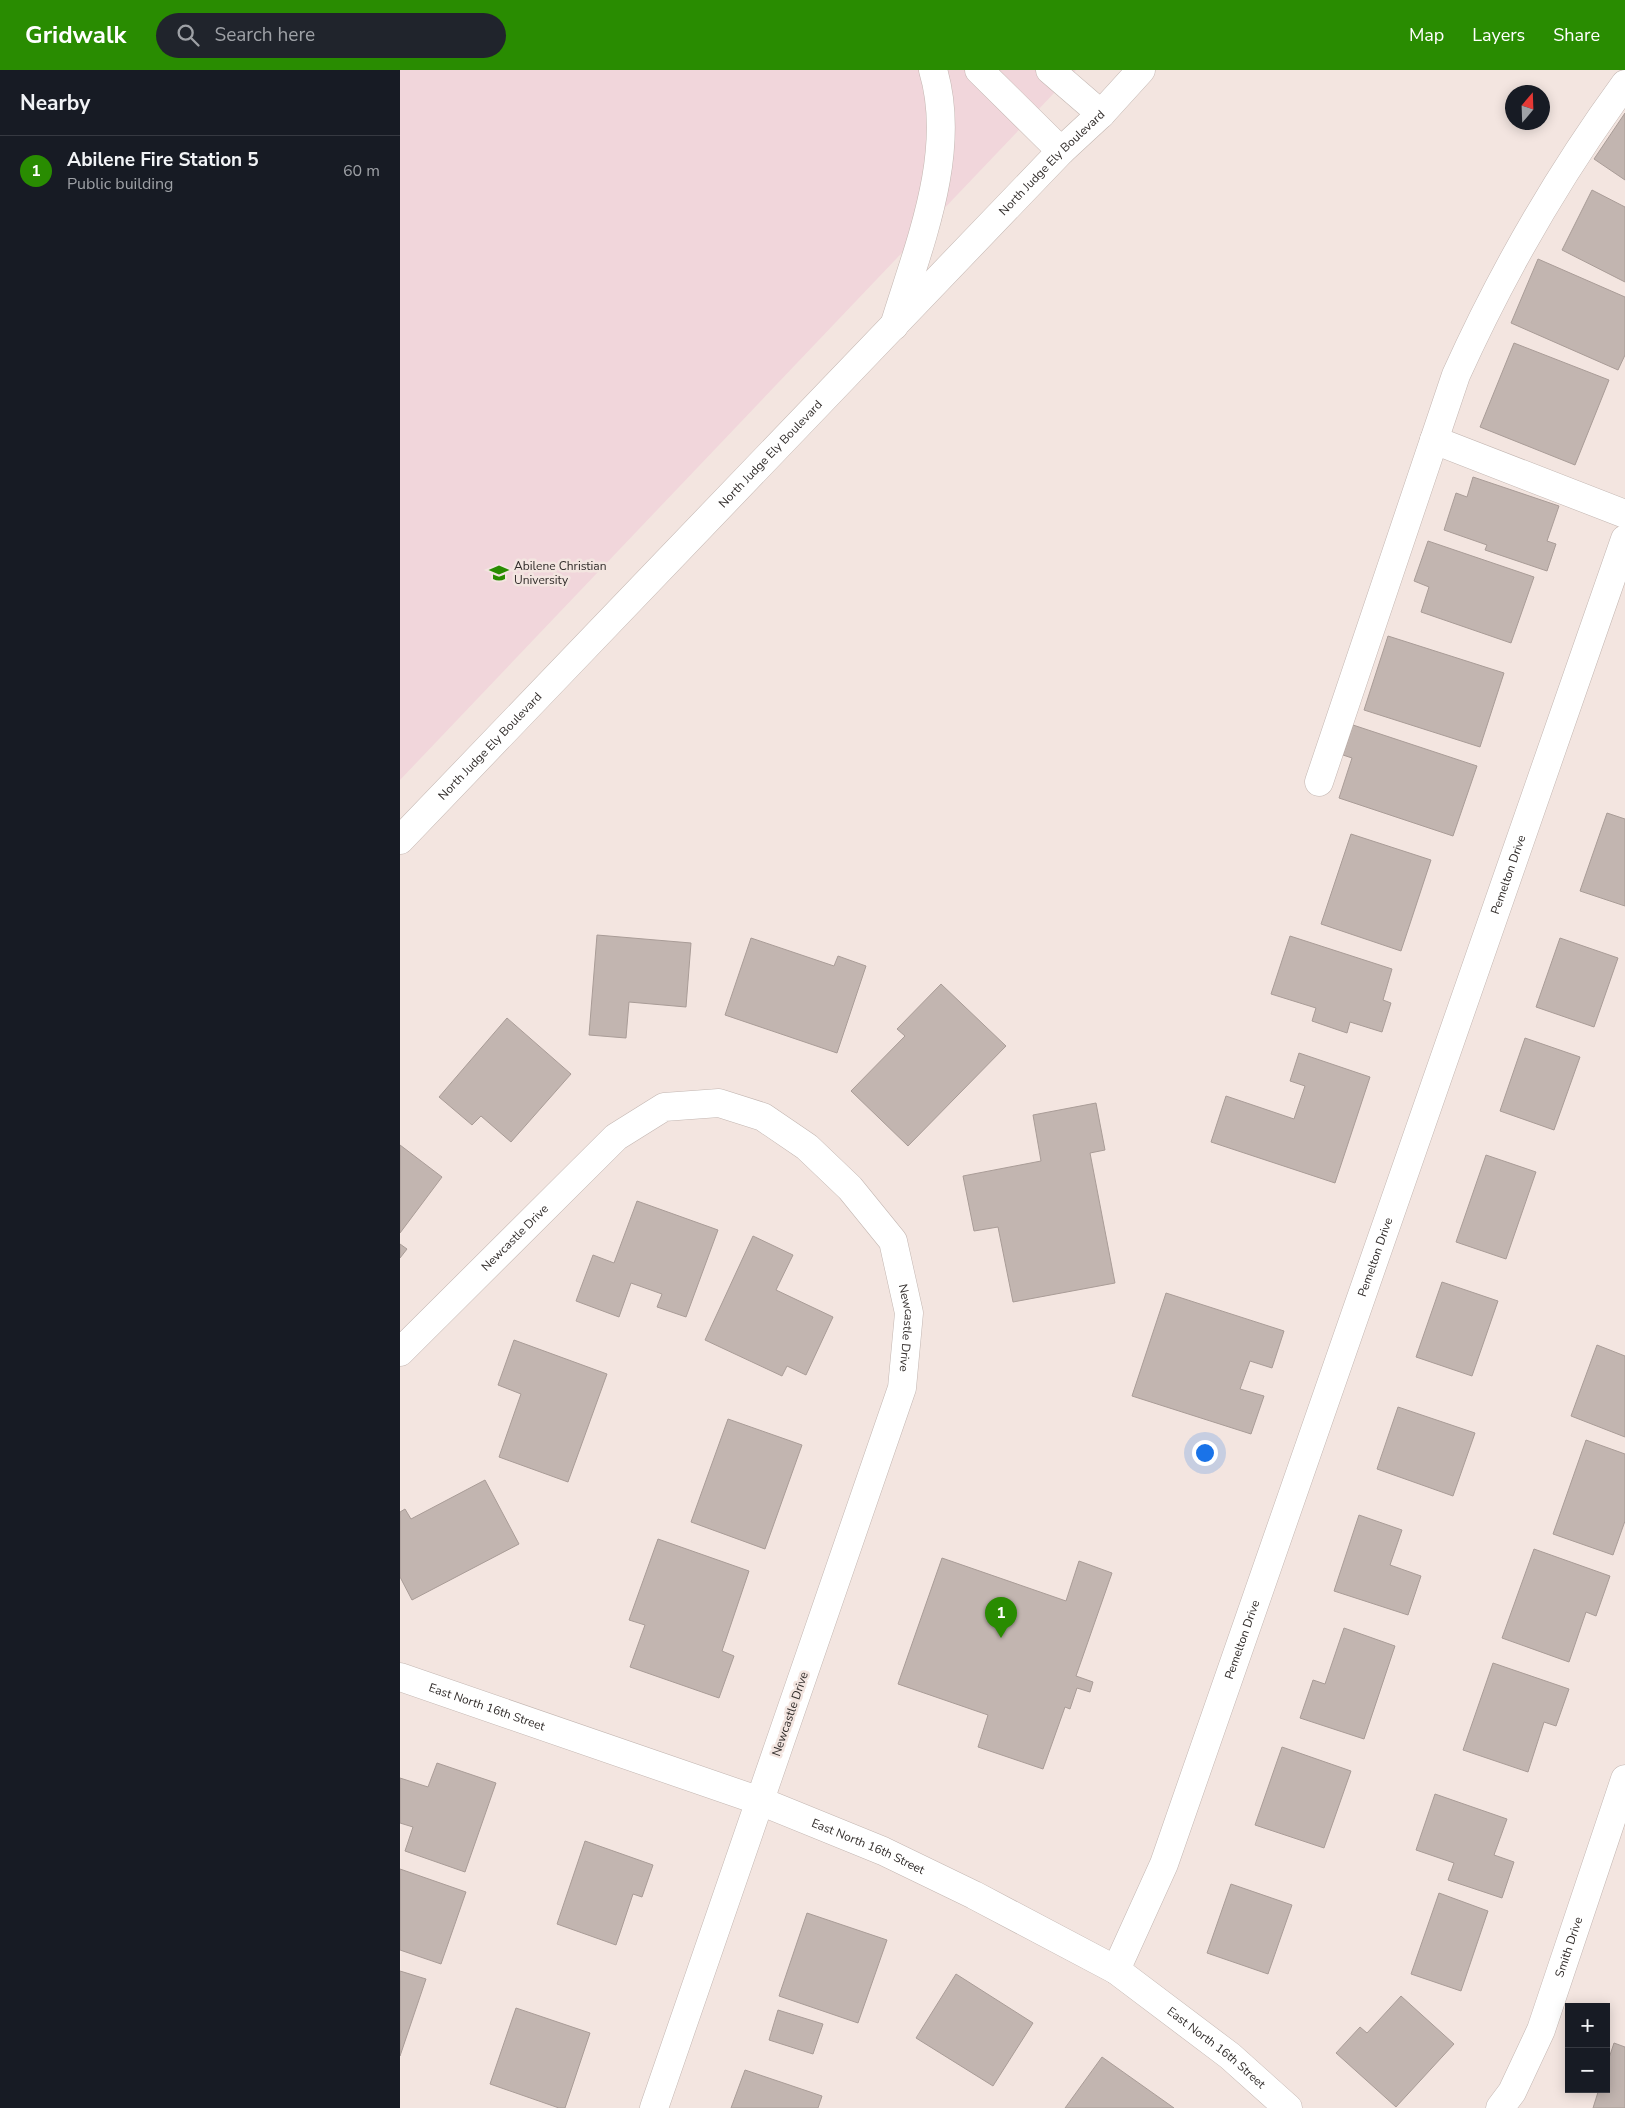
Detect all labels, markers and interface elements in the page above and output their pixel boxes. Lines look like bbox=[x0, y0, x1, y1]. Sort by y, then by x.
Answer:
search box bbox=[156, 13, 506, 58]
text: Gridwalk bbox=[25, 19, 126, 51]
icon: search bbox=[174, 21, 202, 49]
text: Search here bbox=[214, 22, 315, 48]
text: Map bbox=[1409, 23, 1444, 47]
text: Layers bbox=[1472, 23, 1525, 47]
text: Share bbox=[1553, 23, 1600, 47]
north arrow bbox=[1505, 85, 1550, 130]
text: Nearby bbox=[20, 89, 90, 117]
street label: North Judge Ely Boulevard bbox=[995, 107, 1108, 219]
text: Abilene Fire Station 5 bbox=[67, 147, 259, 173]
text: 1 bbox=[31, 160, 41, 182]
text: 60 m bbox=[343, 160, 380, 182]
text: Public building bbox=[67, 173, 173, 195]
street label: North Judge Ely Boulevard bbox=[715, 397, 826, 511]
place label: Abilene Christian University bbox=[514, 558, 607, 588]
school or university icon: Abilene Christian University bbox=[488, 562, 510, 584]
street label: North Judge Ely Boulevard bbox=[435, 689, 545, 803]
street label: Pemelton Drive bbox=[1487, 833, 1529, 916]
street label: Newcastle Drive bbox=[478, 1201, 552, 1275]
street label: Pemelton Drive bbox=[1354, 1215, 1396, 1299]
street label: Newcastle Drive bbox=[895, 1282, 917, 1372]
your location bbox=[1192, 1440, 1218, 1466]
pin: 1 bbox=[985, 1597, 1017, 1638]
street label: Pemelton Drive bbox=[1221, 1598, 1263, 1681]
street label: Newcastle Drive bbox=[768, 1670, 812, 1758]
street label: East North 16th Street bbox=[427, 1680, 548, 1735]
street label: East North 16th Street bbox=[809, 1815, 928, 1878]
street label: Smith Drive bbox=[1551, 1915, 1586, 1979]
street label: East North 16th Street bbox=[1164, 2003, 1269, 2093]
map controls bbox=[1565, 2003, 1610, 2093]
button: + bbox=[1565, 2003, 1610, 2048]
button: − bbox=[1565, 2048, 1610, 2093]

